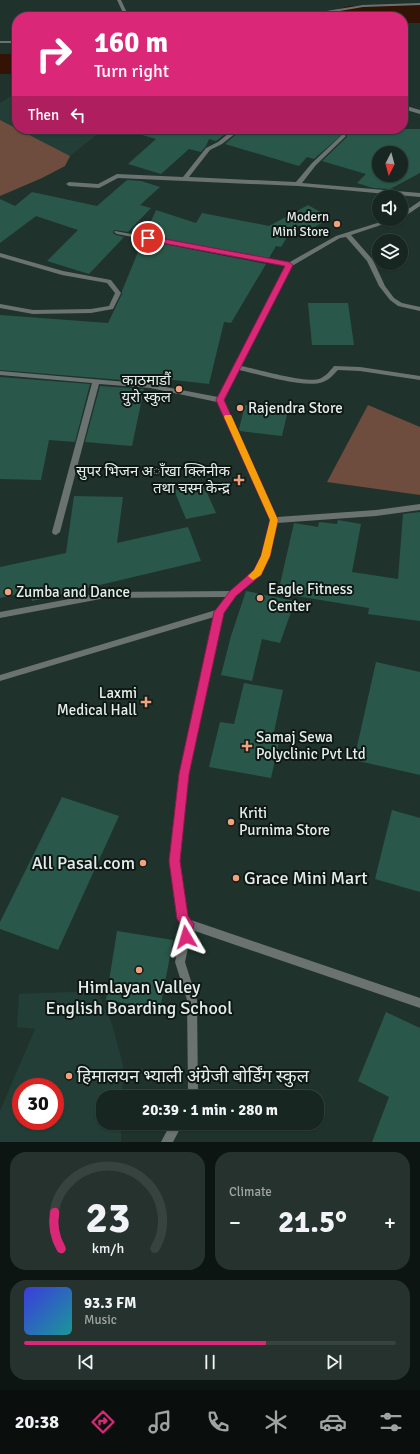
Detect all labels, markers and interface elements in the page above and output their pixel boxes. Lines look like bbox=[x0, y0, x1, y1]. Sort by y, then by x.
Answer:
text: 160 m bbox=[94, 26, 168, 60]
icon: right bbox=[28, 28, 80, 80]
text: Turn right bbox=[94, 60, 169, 82]
icon: left bbox=[67, 104, 89, 126]
text: Then bbox=[28, 106, 59, 124]
north arrow bbox=[372, 146, 408, 182]
map controls bbox=[372, 146, 408, 270]
button: sound bbox=[372, 190, 408, 226]
place label: Modern Mini Store bbox=[272, 209, 329, 240]
marker: Modern Mini Store bbox=[332, 219, 342, 229]
pin bbox=[131, 221, 165, 255]
icon: arrive bbox=[137, 227, 159, 249]
button: layers bbox=[372, 234, 408, 270]
place label: काठमाडौं युरो स्कुल bbox=[121, 371, 172, 407]
marker: काठमाडौं युरो स्कुल bbox=[174, 384, 184, 394]
place label: Rajendra Store bbox=[248, 399, 343, 417]
marker: Rajendra Store bbox=[235, 403, 245, 413]
place label: सुपर भिजन अाँखा क्लिनीक तथा चस्म केन्द्र bbox=[76, 462, 231, 497]
marker: सुपर भिजन अाँखा क्लिनीक तथा चस्म केन्द्र bbox=[233, 474, 245, 486]
place label: Eagle Fitness Center bbox=[268, 580, 353, 615]
place label: Zumba and Dance bbox=[16, 583, 130, 601]
marker: Zumba and Dance bbox=[3, 587, 13, 597]
marker: Eagle Fitness Center bbox=[255, 593, 265, 603]
place label: Laxmi Medical Hall bbox=[57, 684, 137, 719]
marker: Laxmi Medical Hall bbox=[140, 696, 152, 708]
place label: Samaj Sewa Polyclinic Pvt Ltd bbox=[256, 728, 366, 763]
marker: Samaj Sewa Polyclinic Pvt Ltd bbox=[241, 740, 253, 752]
place label: Kriti Purnima Store bbox=[239, 804, 330, 839]
marker: Kriti Purnima Store bbox=[226, 817, 236, 827]
place label: All Pasal.com bbox=[32, 852, 135, 874]
marker: All Pasal.com bbox=[138, 858, 148, 868]
place label: Grace Mini Mart bbox=[244, 867, 368, 889]
marker: Grace Mini Mart bbox=[231, 873, 241, 883]
position arrow bbox=[165, 916, 207, 958]
marker: Himlayan Valley English Boarding School bbox=[134, 965, 144, 975]
place label: Himlayan Valley English Boarding School bbox=[46, 976, 233, 1019]
place label: हिमालयन भ्याली अंग्रेजी बोर्डिंग स्कुल bbox=[77, 1065, 310, 1088]
marker: हिमालयन भ्याली अंग्रेजी बोर्डिंग स्कुल bbox=[64, 1071, 74, 1081]
speed limit sign: 30 bbox=[12, 1078, 64, 1130]
text: 20:39 · 1 min · 280 m bbox=[142, 1101, 278, 1119]
text: Climate bbox=[229, 1184, 272, 1200]
text: 23 bbox=[85, 1193, 130, 1244]
text: 21.5° bbox=[278, 1204, 347, 1241]
text: − bbox=[229, 1209, 241, 1236]
text: + bbox=[384, 1209, 396, 1236]
text: km/h bbox=[91, 1240, 124, 1257]
text: 93.3 FM bbox=[84, 1294, 136, 1312]
text: Music bbox=[84, 1312, 117, 1328]
icon: previous bbox=[75, 1351, 97, 1373]
icon: pause bbox=[199, 1351, 221, 1373]
icon: next bbox=[323, 1351, 345, 1373]
icon: directions bbox=[89, 1408, 117, 1436]
icon: music bbox=[146, 1408, 174, 1436]
icon: phone bbox=[204, 1408, 232, 1436]
icon: climate bbox=[262, 1408, 290, 1436]
icon: car bbox=[319, 1408, 347, 1436]
icon: filters bbox=[377, 1408, 405, 1436]
text: 20:38 bbox=[15, 1411, 59, 1433]

